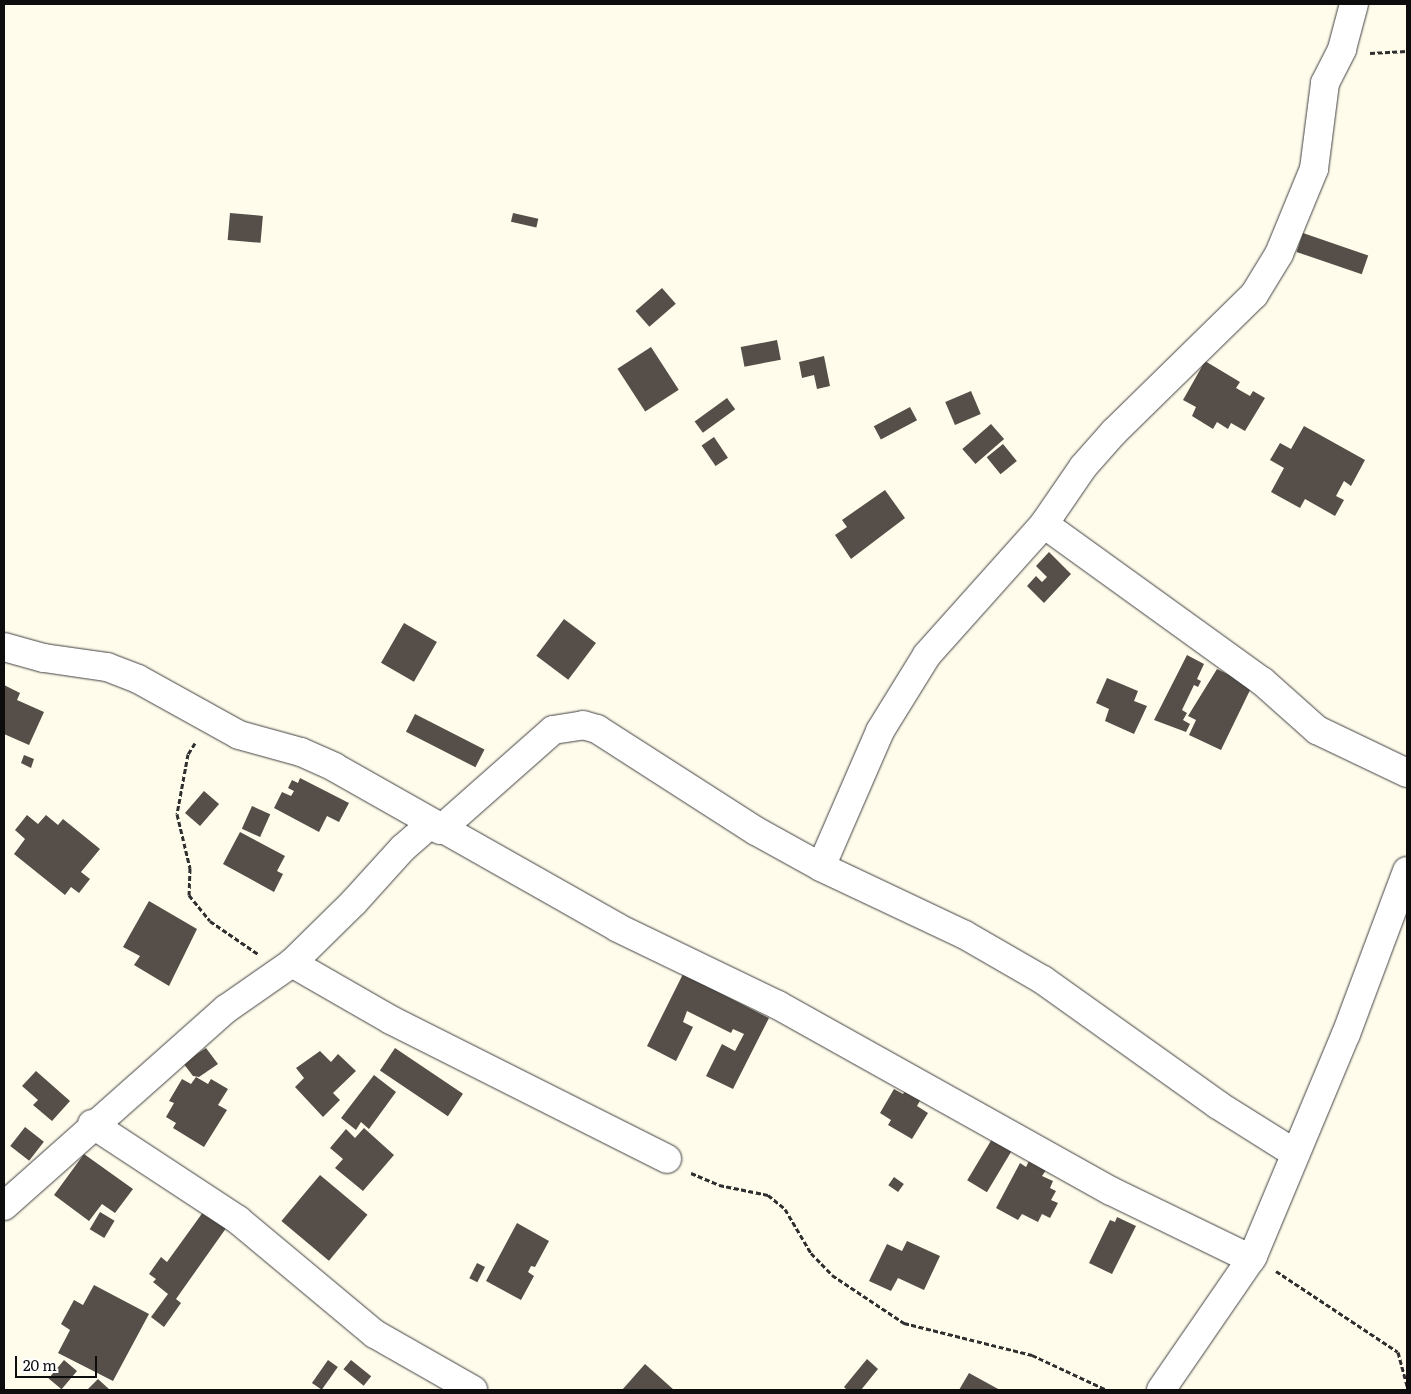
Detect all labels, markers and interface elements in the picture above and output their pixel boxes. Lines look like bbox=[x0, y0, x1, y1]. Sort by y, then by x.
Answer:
scale bar bbox=[18, 1346, 100, 1378]
text: 20 m bbox=[23, 1353, 57, 1376]

